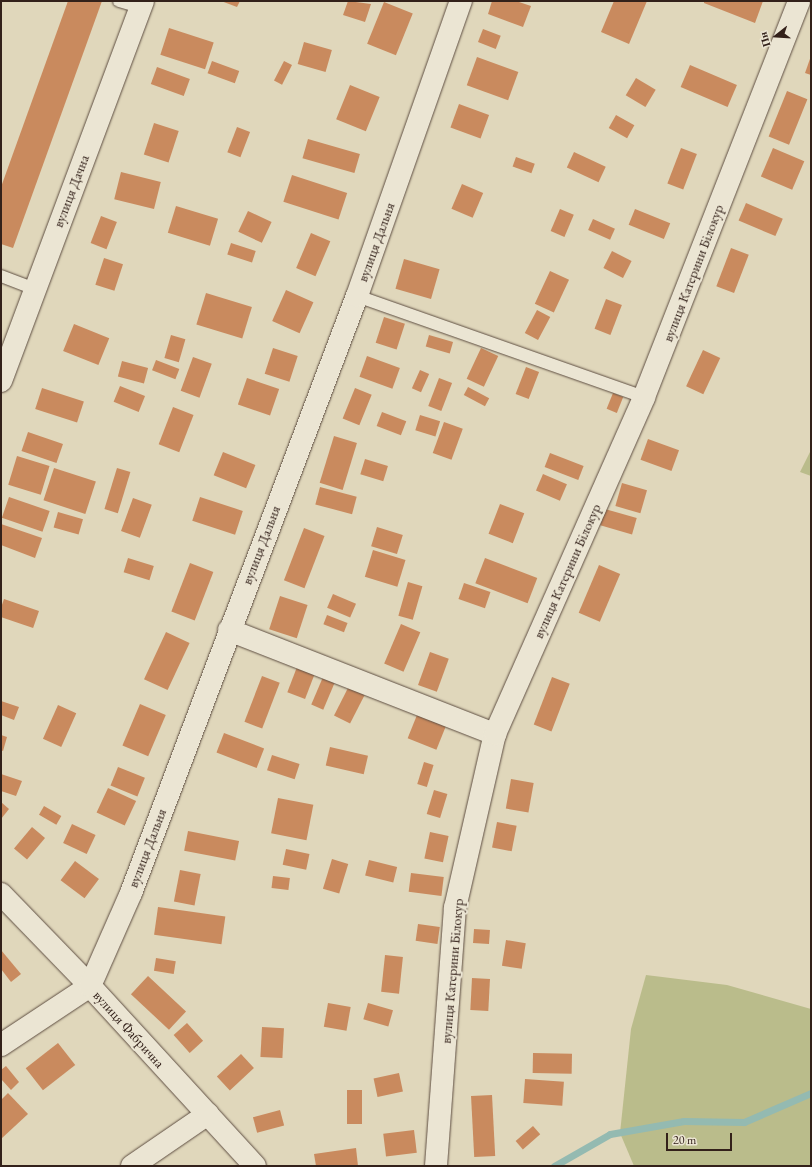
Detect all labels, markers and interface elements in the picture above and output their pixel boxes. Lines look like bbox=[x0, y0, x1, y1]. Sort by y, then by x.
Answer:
north arrow bbox=[756, 16, 796, 56]
text: Пн bbox=[756, 30, 773, 49]
street label: вулиця Дачна bbox=[50, 152, 92, 230]
street label: вулиця Дальня bbox=[354, 200, 398, 284]
street label: вулиця Катерини Білокур bbox=[659, 202, 727, 344]
street label: вулиця Катерини Білокур bbox=[530, 501, 604, 641]
street label: вулиця Дальня bbox=[238, 503, 284, 587]
street label: вулиця Дальня bbox=[124, 806, 170, 890]
street label: вулиця Катерини Білокур bbox=[437, 898, 467, 1044]
street label: вулиця Фабрична bbox=[90, 987, 168, 1071]
scale bar bbox=[668, 1125, 734, 1151]
text: 20 m bbox=[673, 1132, 696, 1148]

